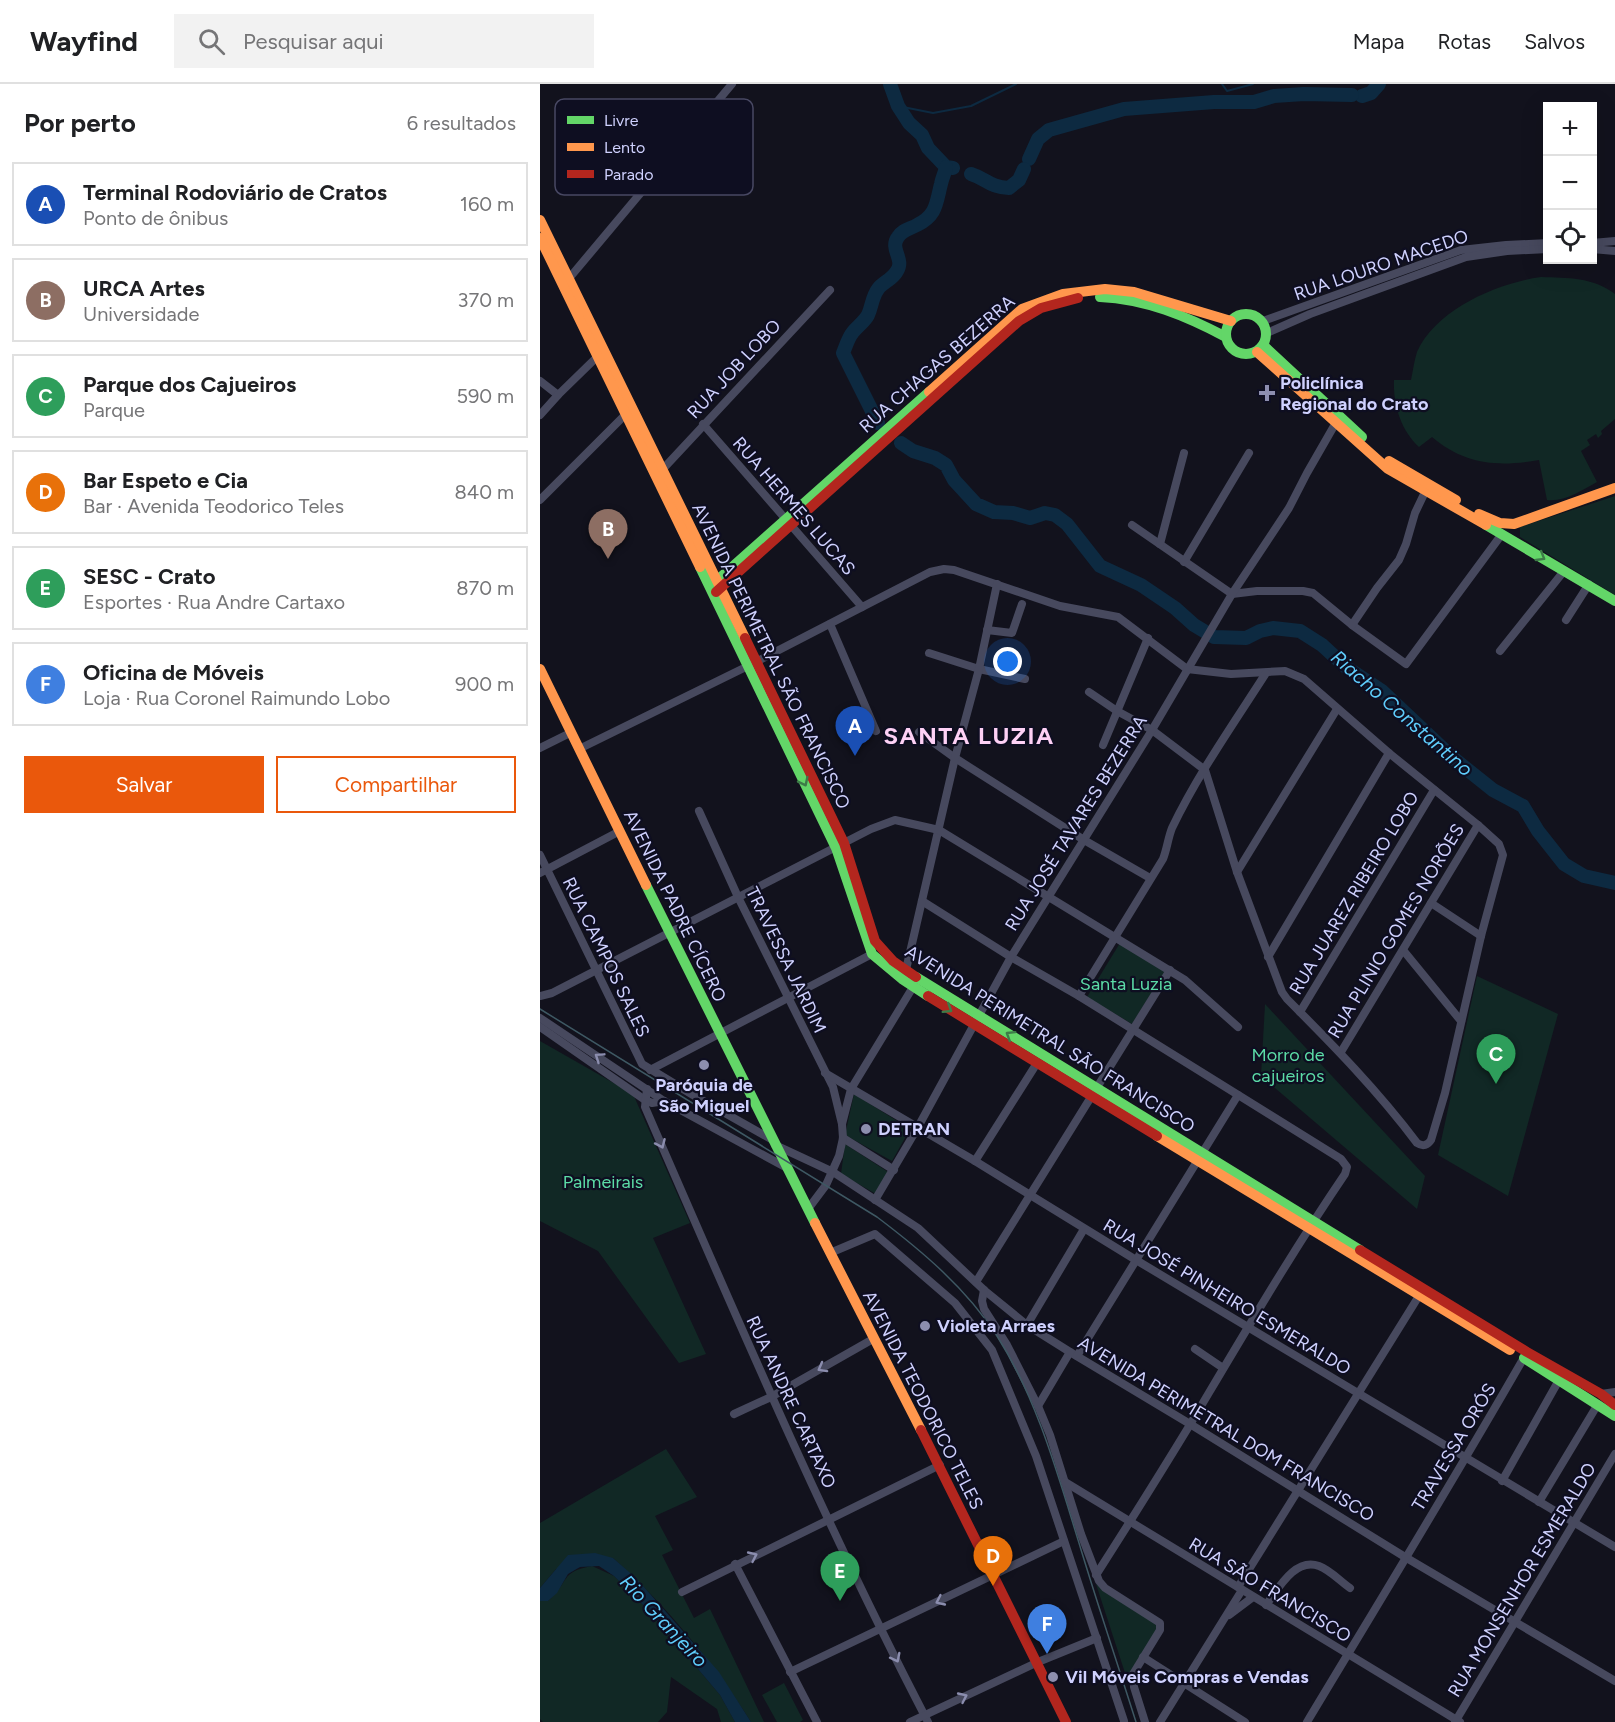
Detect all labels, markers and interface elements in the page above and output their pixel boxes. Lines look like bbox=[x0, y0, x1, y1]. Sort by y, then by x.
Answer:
search box bbox=[174, 14, 594, 68]
text: Wayfind bbox=[30, 24, 138, 58]
icon: search bbox=[195, 25, 228, 58]
text: Pesquisar aqui bbox=[243, 28, 384, 55]
text: Mapa bbox=[1353, 29, 1404, 54]
text: Rotas bbox=[1437, 29, 1491, 54]
text: Salvos bbox=[1524, 29, 1585, 54]
legend bbox=[555, 99, 753, 195]
map controls bbox=[1543, 102, 1597, 264]
button: + bbox=[1543, 102, 1597, 156]
text: Por perto bbox=[24, 107, 136, 139]
text: 6 resultados bbox=[407, 111, 516, 135]
text: Livre bbox=[604, 111, 639, 130]
text: Lento bbox=[604, 138, 645, 157]
button: − bbox=[1543, 156, 1597, 210]
text: Parado bbox=[604, 165, 654, 184]
text: Terminal Rodoviário de Cratos bbox=[83, 179, 387, 206]
text: A bbox=[38, 192, 53, 216]
text: 160 m bbox=[460, 192, 514, 216]
text: Ponto de ônibus bbox=[83, 206, 228, 230]
button: locate bbox=[1543, 210, 1597, 264]
street label: RUA LOURO MACEDO bbox=[1291, 225, 1471, 305]
text: URCA Artes bbox=[83, 275, 205, 302]
text: B bbox=[39, 288, 52, 312]
text: 370 m bbox=[458, 288, 514, 312]
street label: RUA CHAGAS BEZERRA bbox=[855, 291, 1019, 437]
text: Universidade bbox=[83, 302, 199, 326]
street label: RUA JOB LOBO bbox=[683, 315, 785, 423]
text: Parque dos Cajueiros bbox=[83, 371, 296, 398]
place label: Policlínica Regional do Crato bbox=[1280, 372, 1429, 415]
text: C bbox=[38, 384, 53, 408]
text: 590 m bbox=[456, 384, 514, 408]
marker: Policlínica Regional do Crato bbox=[1258, 384, 1276, 402]
text: Parque bbox=[83, 398, 145, 422]
street label: RUA HERMES LUCAS bbox=[728, 432, 860, 580]
text: Bar Espeto e Cia bbox=[83, 467, 248, 494]
text: D bbox=[39, 480, 53, 504]
text: 840 m bbox=[455, 480, 514, 504]
text: Bar · Avenida Teodorico Teles bbox=[83, 494, 344, 518]
street label: AVENIDA PERIMETRAL SÃO FRANCISCO bbox=[687, 500, 855, 812]
pin: B bbox=[588, 510, 628, 559]
one-way arrow bbox=[1535, 550, 1545, 562]
text: SESC - Crato bbox=[83, 563, 216, 590]
text: E bbox=[40, 576, 51, 600]
text: 870 m bbox=[456, 576, 514, 600]
text: Esportes · Rua Andre Cartaxo bbox=[83, 590, 345, 614]
water label: Riacho Constantino bbox=[1326, 645, 1478, 781]
your location bbox=[993, 647, 1022, 676]
text: Oficina de Móveis bbox=[83, 659, 264, 686]
text: F bbox=[40, 672, 51, 696]
text: 900 m bbox=[455, 672, 514, 696]
text: Loja · Rua Coronel Raimundo Lobo bbox=[83, 686, 390, 710]
pin: A bbox=[836, 706, 874, 756]
street label: RUA JOSÉ TAVARES BEZERRA bbox=[1000, 711, 1152, 935]
district label: SANTA LUZIA bbox=[883, 721, 1055, 750]
button: Salvar bbox=[24, 756, 264, 813]
button: Compartilhar bbox=[276, 756, 516, 813]
one-way arrow bbox=[797, 776, 809, 787]
street label: RUA JUAREZ RIBEIRO LOBO bbox=[1285, 787, 1423, 999]
street label: AVENIDA PADRE CÍCERO bbox=[619, 807, 731, 1005]
street label: RUA PLINIO GOMES NORÕES bbox=[1323, 820, 1469, 1042]
street label: RUA CAMPOS SALES bbox=[558, 873, 654, 1041]
street label: TRAVESSA JARDIM bbox=[741, 883, 831, 1037]
street label: AVENIDA PERIMETRAL SÃO FRANCISCO bbox=[901, 940, 1199, 1138]
park label: Santa Luzia bbox=[1080, 973, 1172, 995]
one-way arrow bbox=[942, 1001, 952, 1013]
one-way arrow bbox=[1006, 1030, 1016, 1042]
pin: C bbox=[1476, 1034, 1516, 1084]
park label: Morro de cajueiros bbox=[1251, 1044, 1325, 1087]
one-way arrow bbox=[594, 1053, 605, 1064]
marker: Paróquia de São Miguel bbox=[697, 1058, 711, 1072]
place label: Paróquia de São Miguel bbox=[655, 1074, 753, 1117]
place label: DETRAN bbox=[878, 1118, 950, 1140]
marker: DETRAN bbox=[859, 1122, 873, 1136]
one-way arrow bbox=[654, 1138, 666, 1149]
park label: Palmeirais bbox=[563, 1171, 643, 1193]
street label: RUA JOSÉ PINHEIRO ESMERALDO bbox=[1099, 1214, 1355, 1380]
street label: AVENIDA TEODORICO TELES bbox=[858, 1287, 988, 1513]
street label: RUA ANDRE CARTAXO bbox=[741, 1312, 841, 1492]
place label: Violeta Arraes bbox=[937, 1315, 1056, 1337]
marker: Violeta Arraes bbox=[918, 1319, 932, 1333]
street label: AVENIDA PERIMETRAL DOM FRANCISCO bbox=[1074, 1332, 1378, 1526]
one-way arrow bbox=[818, 1361, 828, 1372]
street label: TRAVESSA ORÓS bbox=[1407, 1379, 1501, 1515]
street label: RUA MONSENHOR ESMERALDO bbox=[1443, 1459, 1601, 1701]
street label: RUA SÃO FRANCISCO bbox=[1185, 1533, 1355, 1647]
pin: D bbox=[974, 1536, 1012, 1586]
one-way arrow bbox=[746, 1551, 757, 1563]
pin: E bbox=[820, 1552, 860, 1601]
water label: Rio Granjeiro bbox=[615, 1570, 713, 1673]
one-way arrow bbox=[936, 1593, 947, 1605]
pin: F bbox=[1028, 1604, 1066, 1654]
one-way arrow bbox=[889, 1652, 900, 1663]
place label: Vil Móveis Compras e Vendas bbox=[1065, 1666, 1309, 1688]
marker: Vil Móveis Compras e Vendas bbox=[1046, 1670, 1060, 1684]
one-way arrow bbox=[957, 1693, 968, 1705]

